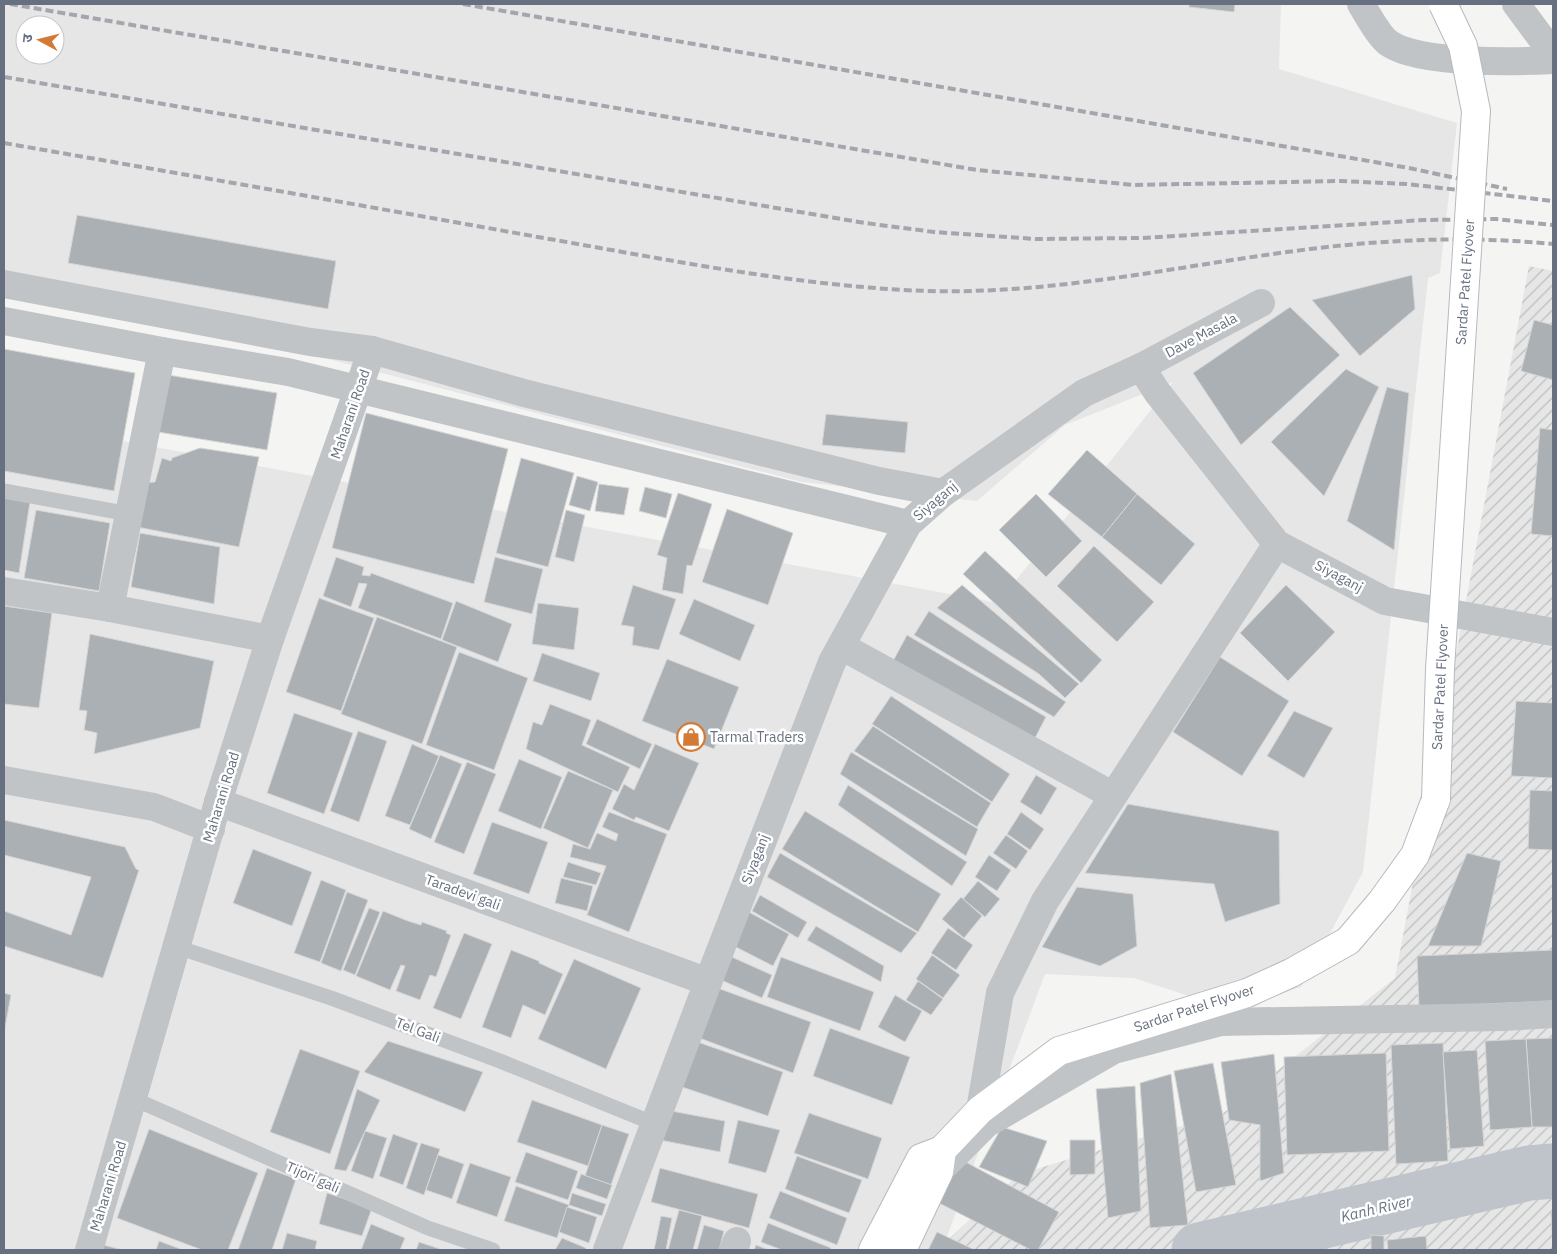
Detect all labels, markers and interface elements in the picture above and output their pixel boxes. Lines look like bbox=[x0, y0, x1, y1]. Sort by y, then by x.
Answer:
north arrow bbox=[15, 15, 65, 65]
text: उ bbox=[18, 32, 37, 44]
street label: Sardar Patel Flyover bbox=[1452, 219, 1478, 345]
street label: Dave Masala bbox=[1162, 308, 1241, 361]
street label: Maharani Road bbox=[326, 367, 374, 461]
street label: Siyaganj bbox=[909, 477, 961, 525]
street label: Siyaganj bbox=[1312, 556, 1366, 596]
street label: Sardar Patel Flyover bbox=[1428, 624, 1452, 750]
shop icon: Tarmal Traders bbox=[676, 722, 706, 752]
place label: Tarmal Traders bbox=[710, 728, 804, 746]
street label: Maharani Road bbox=[199, 750, 243, 844]
street label: Siyaganj bbox=[737, 831, 773, 887]
street label: Taradevi gali bbox=[423, 870, 503, 914]
street label: Sardar Patel Flyover bbox=[1131, 980, 1257, 1036]
street label: Tel Gali bbox=[393, 1013, 443, 1047]
street label: Maharani Road bbox=[86, 1139, 130, 1233]
street label: Tijori gali bbox=[283, 1157, 343, 1197]
water label: Kanh River bbox=[1339, 1191, 1413, 1226]

